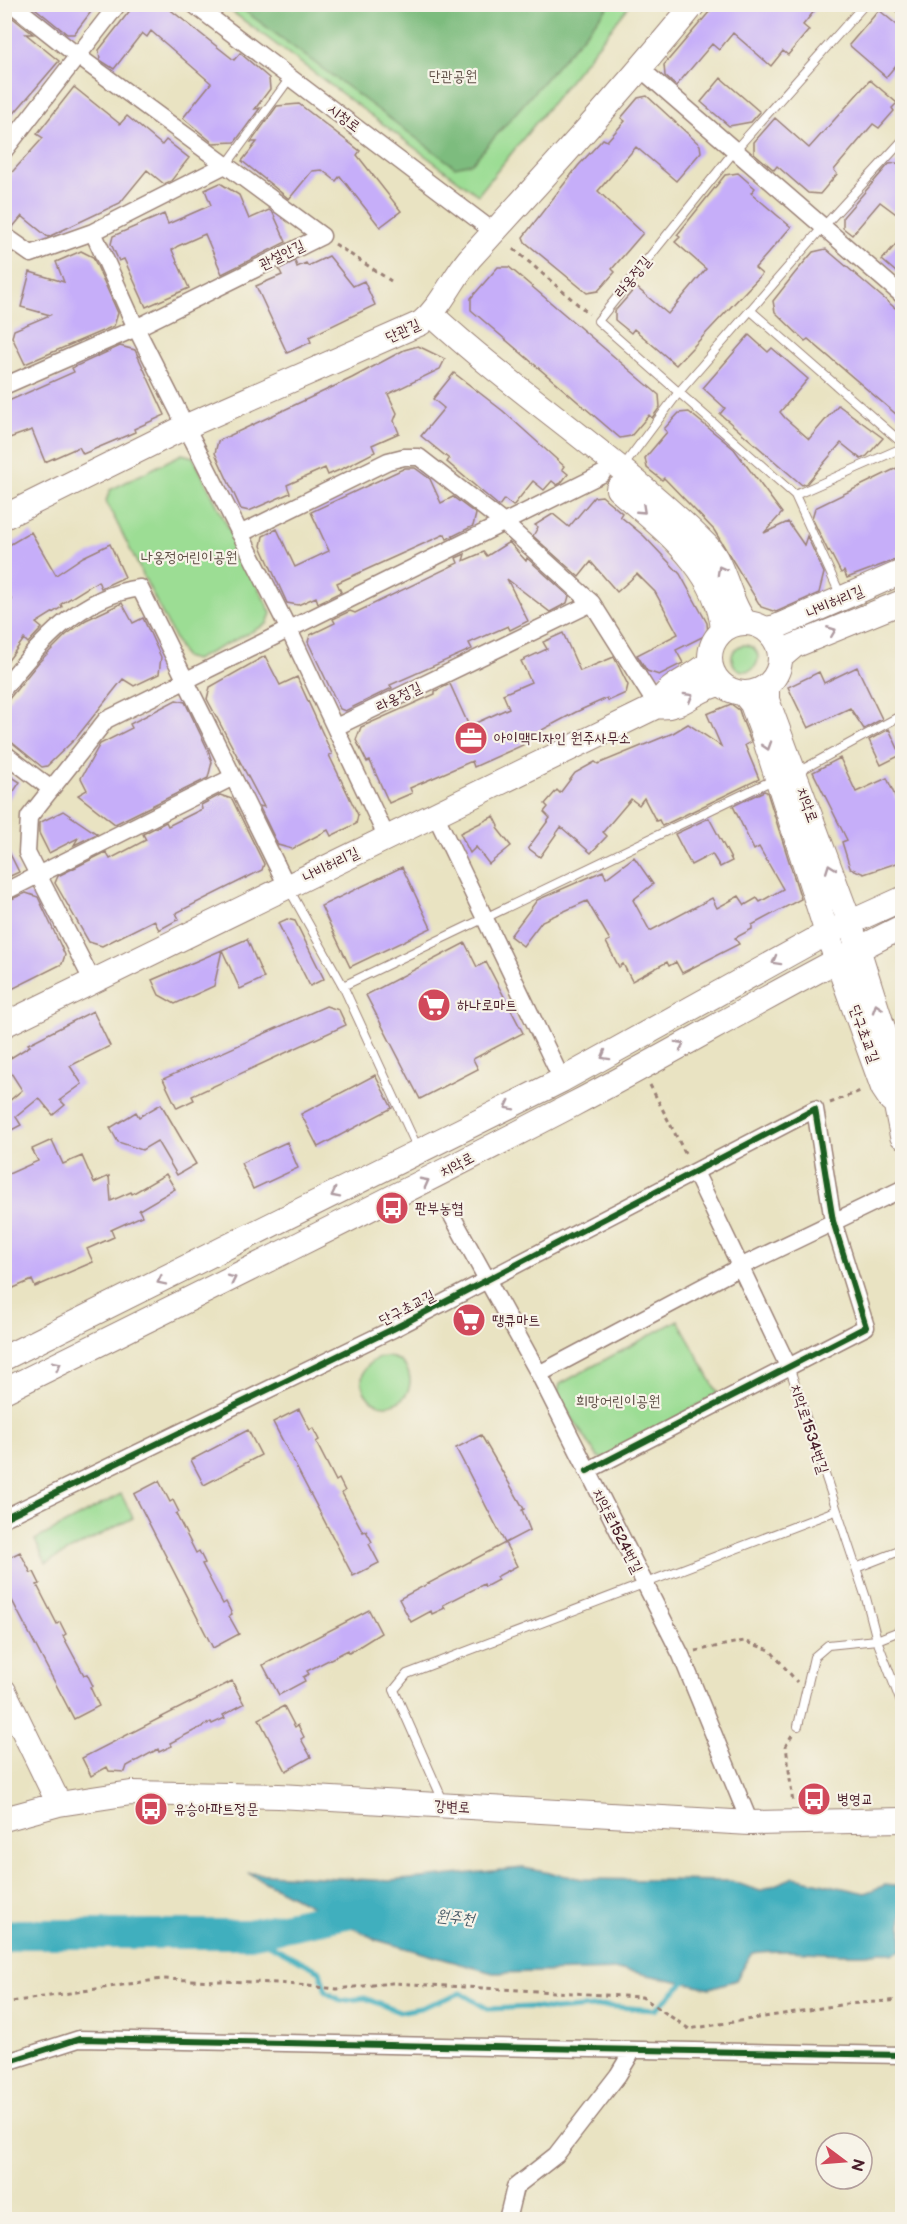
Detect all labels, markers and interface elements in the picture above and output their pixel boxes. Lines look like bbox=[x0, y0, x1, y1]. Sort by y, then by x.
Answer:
park label: 단관공원 bbox=[429, 67, 477, 86]
street label: 시청로 bbox=[324, 100, 364, 136]
street label: 관설안길 bbox=[256, 236, 308, 274]
street label: 라옹정길 bbox=[610, 252, 656, 302]
street label: 단관길 bbox=[383, 315, 423, 347]
one-way arrow bbox=[634, 503, 645, 514]
park label: 나옹정어린이공원 bbox=[141, 548, 237, 567]
one-way arrow bbox=[717, 566, 728, 576]
street label: 나비허리길 bbox=[804, 581, 866, 623]
one-way arrow bbox=[826, 626, 837, 638]
street label: 라옹정길 bbox=[373, 678, 425, 716]
one-way arrow bbox=[683, 693, 693, 705]
office icon: 아이맥디자인 원주사무소 bbox=[453, 720, 489, 756]
place label: 아이맥디자인 원주사무소 bbox=[494, 729, 631, 748]
one-way arrow bbox=[760, 740, 772, 751]
street label: 치악로 bbox=[792, 785, 822, 825]
street label: 나비허리길 bbox=[300, 843, 362, 887]
one-way arrow bbox=[825, 864, 837, 875]
one-way arrow bbox=[772, 954, 782, 965]
supermarket icon: 하나로마트 bbox=[416, 987, 452, 1023]
place label: 하나로마트 bbox=[457, 996, 517, 1015]
street label: 단구초교길 bbox=[845, 1002, 883, 1066]
one-way arrow bbox=[872, 1004, 884, 1014]
one-way arrow bbox=[674, 1041, 685, 1052]
one-way arrow bbox=[601, 1049, 612, 1060]
one-way arrow bbox=[505, 1099, 516, 1111]
street label: 치악로 bbox=[437, 1148, 477, 1182]
one-way arrow bbox=[418, 1178, 429, 1189]
one-way arrow bbox=[331, 1186, 342, 1198]
bus stop icon: 판부농협 bbox=[374, 1190, 410, 1226]
place label: 판부농협 bbox=[415, 1199, 463, 1218]
one-way arrow bbox=[156, 1273, 167, 1285]
one-way arrow bbox=[225, 1274, 236, 1286]
street label: 단구초교길 bbox=[376, 1286, 438, 1330]
supermarket icon: 땡큐마트 bbox=[451, 1302, 487, 1338]
place label: 땡큐마트 bbox=[492, 1311, 540, 1330]
one-way arrow bbox=[51, 1361, 62, 1373]
street label: 치악로1534번길 bbox=[786, 1382, 832, 1476]
park label: 희망어린이공원 bbox=[576, 1392, 660, 1411]
street label: 치악로1524번길 bbox=[588, 1485, 646, 1577]
bus stop icon: 병영교 bbox=[796, 1781, 832, 1817]
place label: 병영교 bbox=[837, 1790, 873, 1809]
bus stop icon: 유승아파트정문 bbox=[133, 1791, 169, 1827]
street label: 강변로 bbox=[433, 1797, 471, 1817]
place label: 유승아파트정문 bbox=[174, 1800, 259, 1819]
water label: 원주천 bbox=[435, 1907, 477, 1930]
north arrow bbox=[814, 2131, 874, 2191]
text: N bbox=[846, 2156, 868, 2173]

